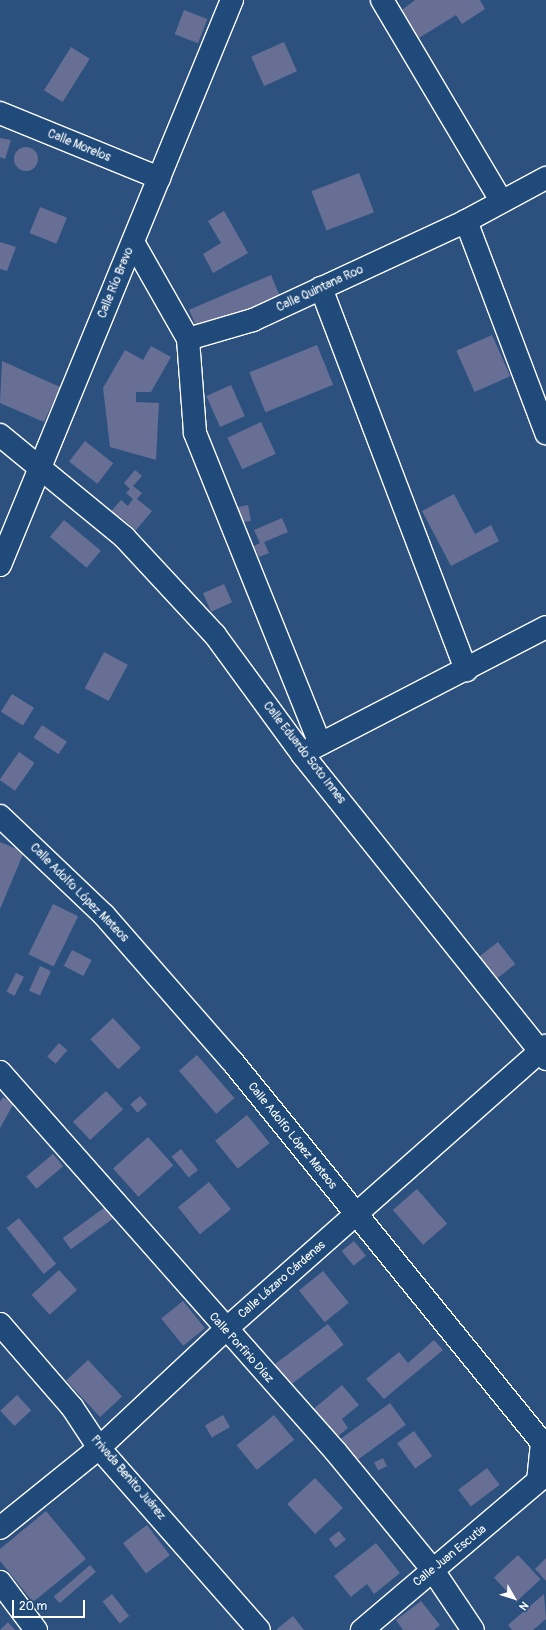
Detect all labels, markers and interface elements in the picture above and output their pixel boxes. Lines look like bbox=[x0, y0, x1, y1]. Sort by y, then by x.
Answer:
street label: Calle Morelos bbox=[45, 127, 113, 165]
street label: Calle Río Bravo bbox=[95, 246, 137, 320]
street label: Calle Quintana Roo bbox=[274, 263, 366, 315]
street label: Calle Eduardo Soto Innes bbox=[260, 699, 348, 807]
street label: Calle Adolfo López Mateos bbox=[27, 841, 131, 945]
street label: Calle Adolfo López Mateos bbox=[244, 1080, 340, 1192]
street label: Calle Lázaro Cárdenas bbox=[235, 1238, 329, 1322]
street label: Calle Porfirio Díaz bbox=[206, 1310, 276, 1386]
street label: Privada Benito Juárez bbox=[87, 1433, 169, 1523]
street label: Calle Juan Escutia bbox=[411, 1522, 489, 1590]
north arrow bbox=[494, 1578, 534, 1618]
scale bar bbox=[14, 1592, 87, 1618]
text: 20 m bbox=[19, 1599, 47, 1614]
text: N bbox=[516, 1599, 531, 1613]

